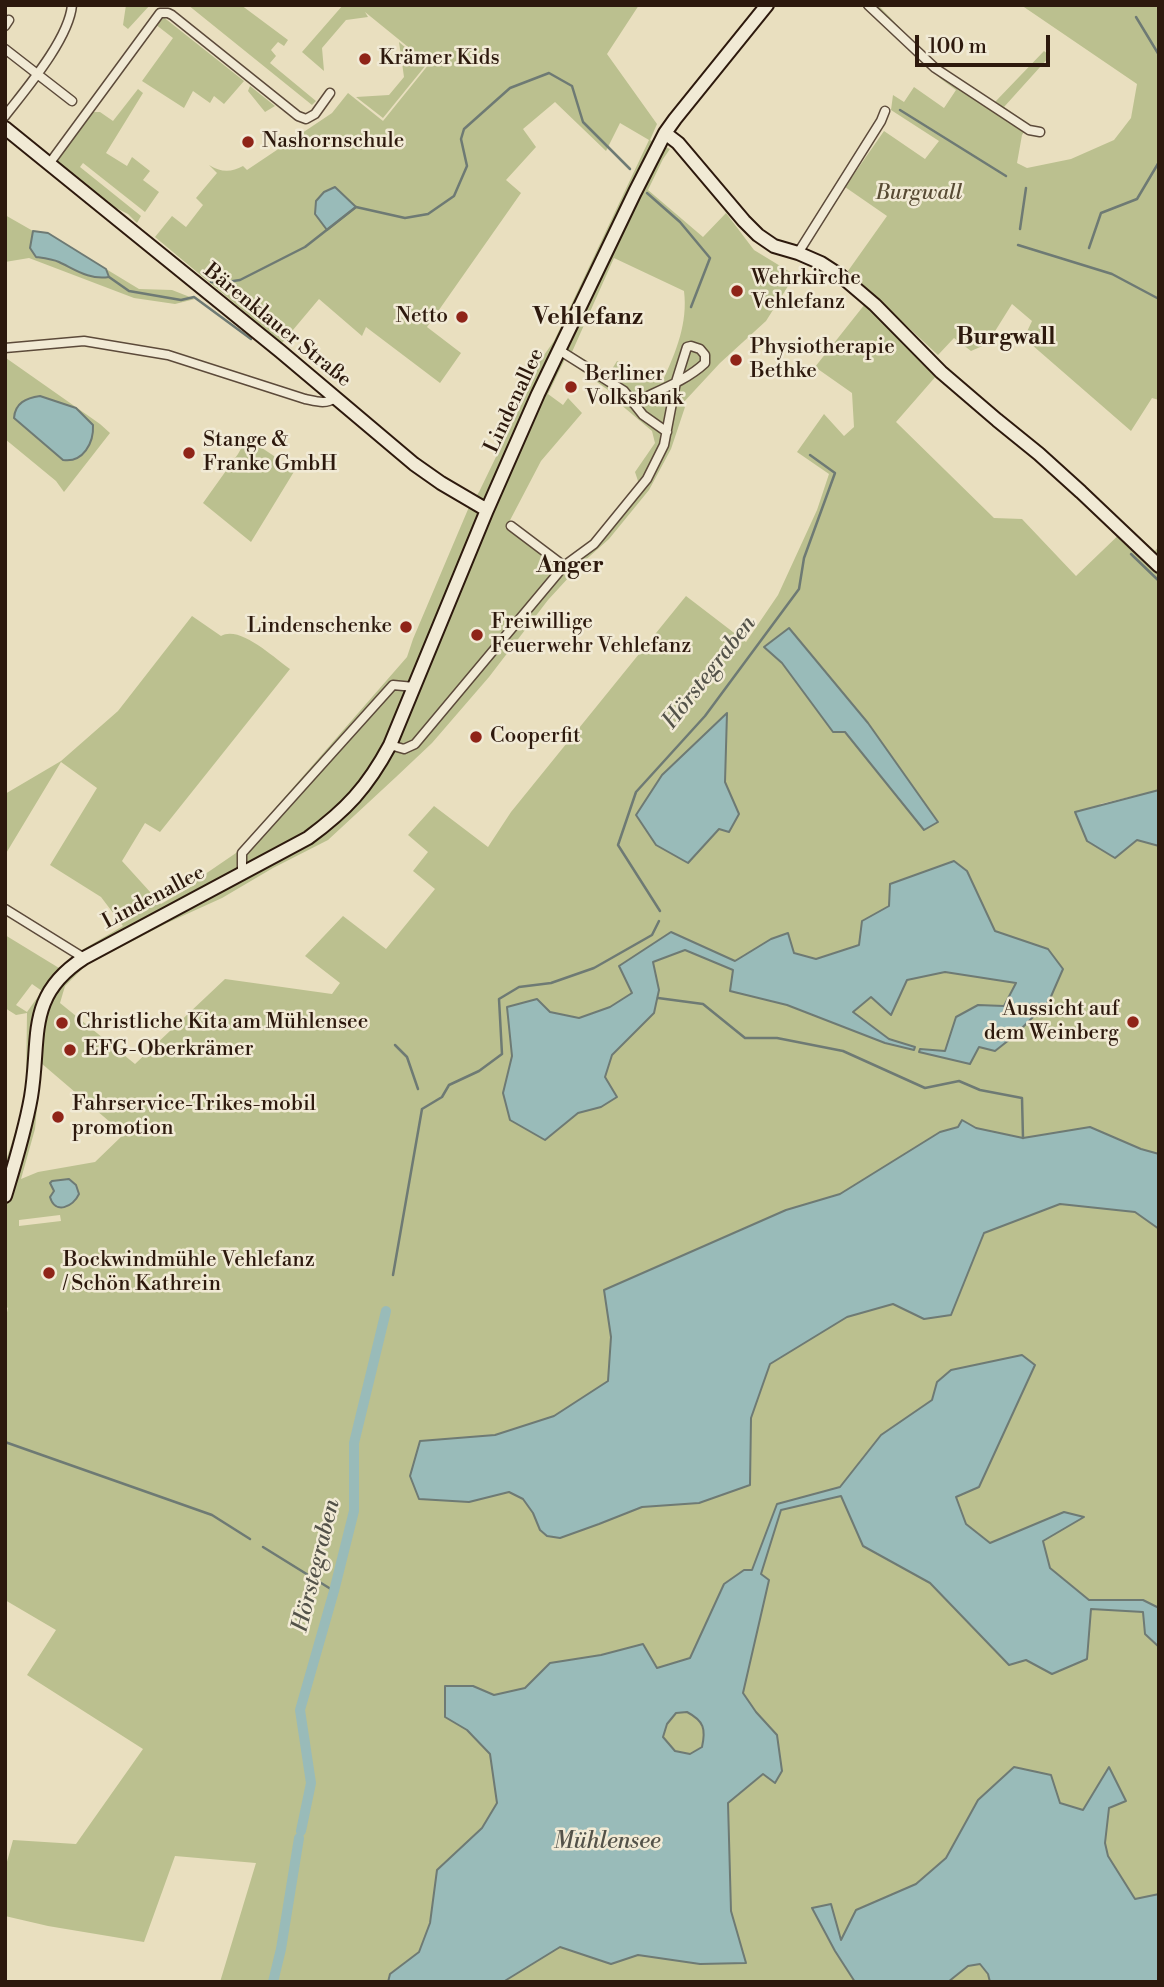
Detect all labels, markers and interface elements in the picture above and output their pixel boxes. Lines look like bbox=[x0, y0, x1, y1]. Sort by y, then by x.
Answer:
scale bar bbox=[919, 21, 1054, 65]
text: 100 m bbox=[928, 34, 987, 60]
place label: Krämer Kids bbox=[379, 46, 500, 72]
marker: Krämer Kids bbox=[357, 51, 373, 67]
place label: Nashornschule bbox=[262, 129, 404, 155]
marker: Nashornschule bbox=[240, 134, 256, 150]
park label: Burgwall bbox=[876, 181, 962, 207]
street label: Bärenklauer Straße bbox=[198, 259, 356, 393]
place label: Wehrkirche Vehlefanz bbox=[751, 266, 861, 316]
marker: Wehrkirche Vehlefanz bbox=[729, 283, 745, 299]
place label: Netto bbox=[396, 304, 448, 330]
district label: Vehlefanz bbox=[533, 304, 643, 332]
marker: Netto bbox=[454, 309, 470, 325]
district label: Burgwall bbox=[956, 324, 1056, 352]
place label: Physiotherapie Bethke bbox=[750, 335, 895, 385]
street label: Lindenallee bbox=[480, 345, 550, 457]
marker: Physiotherapie Bethke bbox=[728, 352, 744, 368]
place label: Berliner Volksbank bbox=[585, 362, 683, 412]
marker: Berliner Volksbank bbox=[563, 379, 579, 395]
place label: Stange & Franke GmbH bbox=[203, 428, 337, 478]
marker: Stange & Franke GmbH bbox=[181, 445, 197, 461]
district label: Anger bbox=[536, 552, 604, 580]
place label: Freiwillige Feuerwehr Vehlefanz bbox=[491, 610, 691, 660]
water label: Hörstegraben bbox=[657, 611, 763, 735]
place label: Lindenschenke bbox=[247, 614, 392, 640]
marker: Lindenschenke bbox=[398, 619, 414, 635]
marker: Freiwillige Feuerwehr Vehlefanz bbox=[469, 627, 485, 643]
place label: Cooperfit bbox=[490, 724, 580, 750]
marker: Cooperfit bbox=[468, 729, 484, 745]
street label: Lindenallee bbox=[98, 860, 210, 936]
place label: Aussicht auf dem Weinberg bbox=[984, 997, 1119, 1047]
place label: Christliche Kita am Mühlensee bbox=[76, 1010, 368, 1036]
marker: Aussicht auf dem Weinberg bbox=[1125, 1014, 1141, 1030]
marker: Christliche Kita am Mühlensee bbox=[54, 1015, 70, 1031]
place label: EFG-Oberkrämer bbox=[84, 1037, 254, 1063]
marker: EFG-Oberkrämer bbox=[62, 1042, 78, 1058]
place label: Fahrservice-Trikes-mobil promotion bbox=[72, 1092, 316, 1142]
marker: Fahrservice-Trikes-mobil promotion bbox=[50, 1109, 66, 1125]
place label: Bockwindmühle Vehlefanz / Schön Kathrein bbox=[63, 1248, 315, 1298]
marker: Bockwindmühle Vehlefanz / Schön Kathrein bbox=[41, 1265, 57, 1281]
water label: Hörstegraben bbox=[287, 1497, 347, 1635]
water label: Mühlensee bbox=[553, 1828, 661, 1856]

